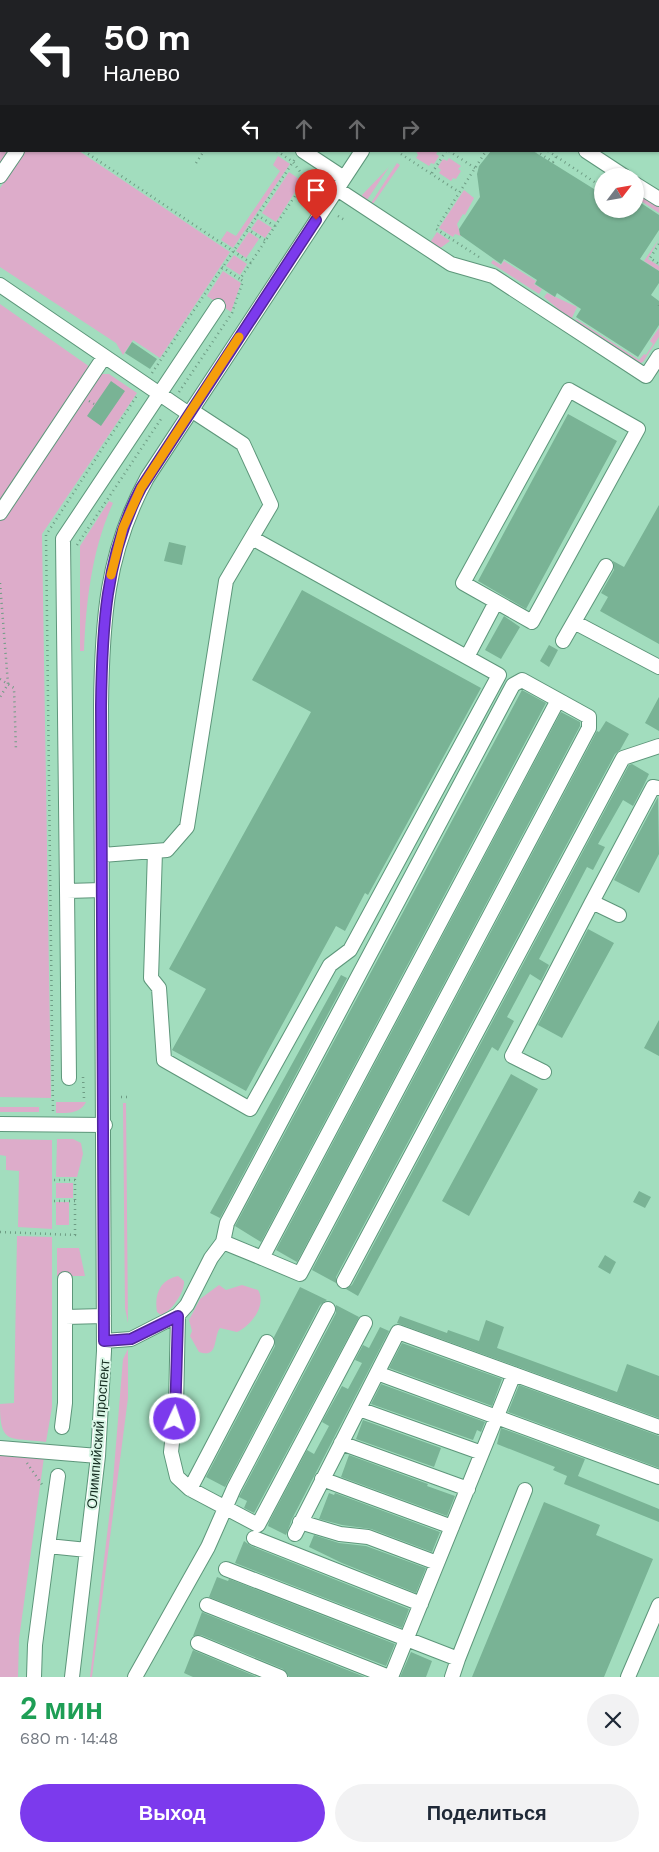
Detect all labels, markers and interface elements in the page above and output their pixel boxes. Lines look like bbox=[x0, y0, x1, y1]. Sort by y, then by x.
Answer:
text: 50 m bbox=[103, 15, 191, 61]
icon: left bbox=[20, 20, 85, 85]
text: Налево bbox=[103, 59, 180, 88]
icon: left bbox=[237, 115, 265, 143]
icon: ahead bbox=[290, 115, 318, 143]
icon: ahead bbox=[343, 115, 371, 143]
icon: right bbox=[396, 115, 424, 143]
north arrow bbox=[594, 168, 644, 218]
map controls bbox=[594, 168, 644, 218]
pin bbox=[295, 169, 337, 220]
icon: arrive bbox=[302, 176, 330, 204]
street label: Олимпийский проспект bbox=[82, 1358, 114, 1510]
position arrow bbox=[148, 1392, 200, 1444]
text: 2 мин bbox=[20, 1689, 103, 1728]
button: close bbox=[587, 1694, 639, 1746]
text: 680 m · 14:48 bbox=[20, 1728, 118, 1749]
button: Выход bbox=[20, 1784, 325, 1842]
button: Поделиться bbox=[335, 1784, 639, 1842]

